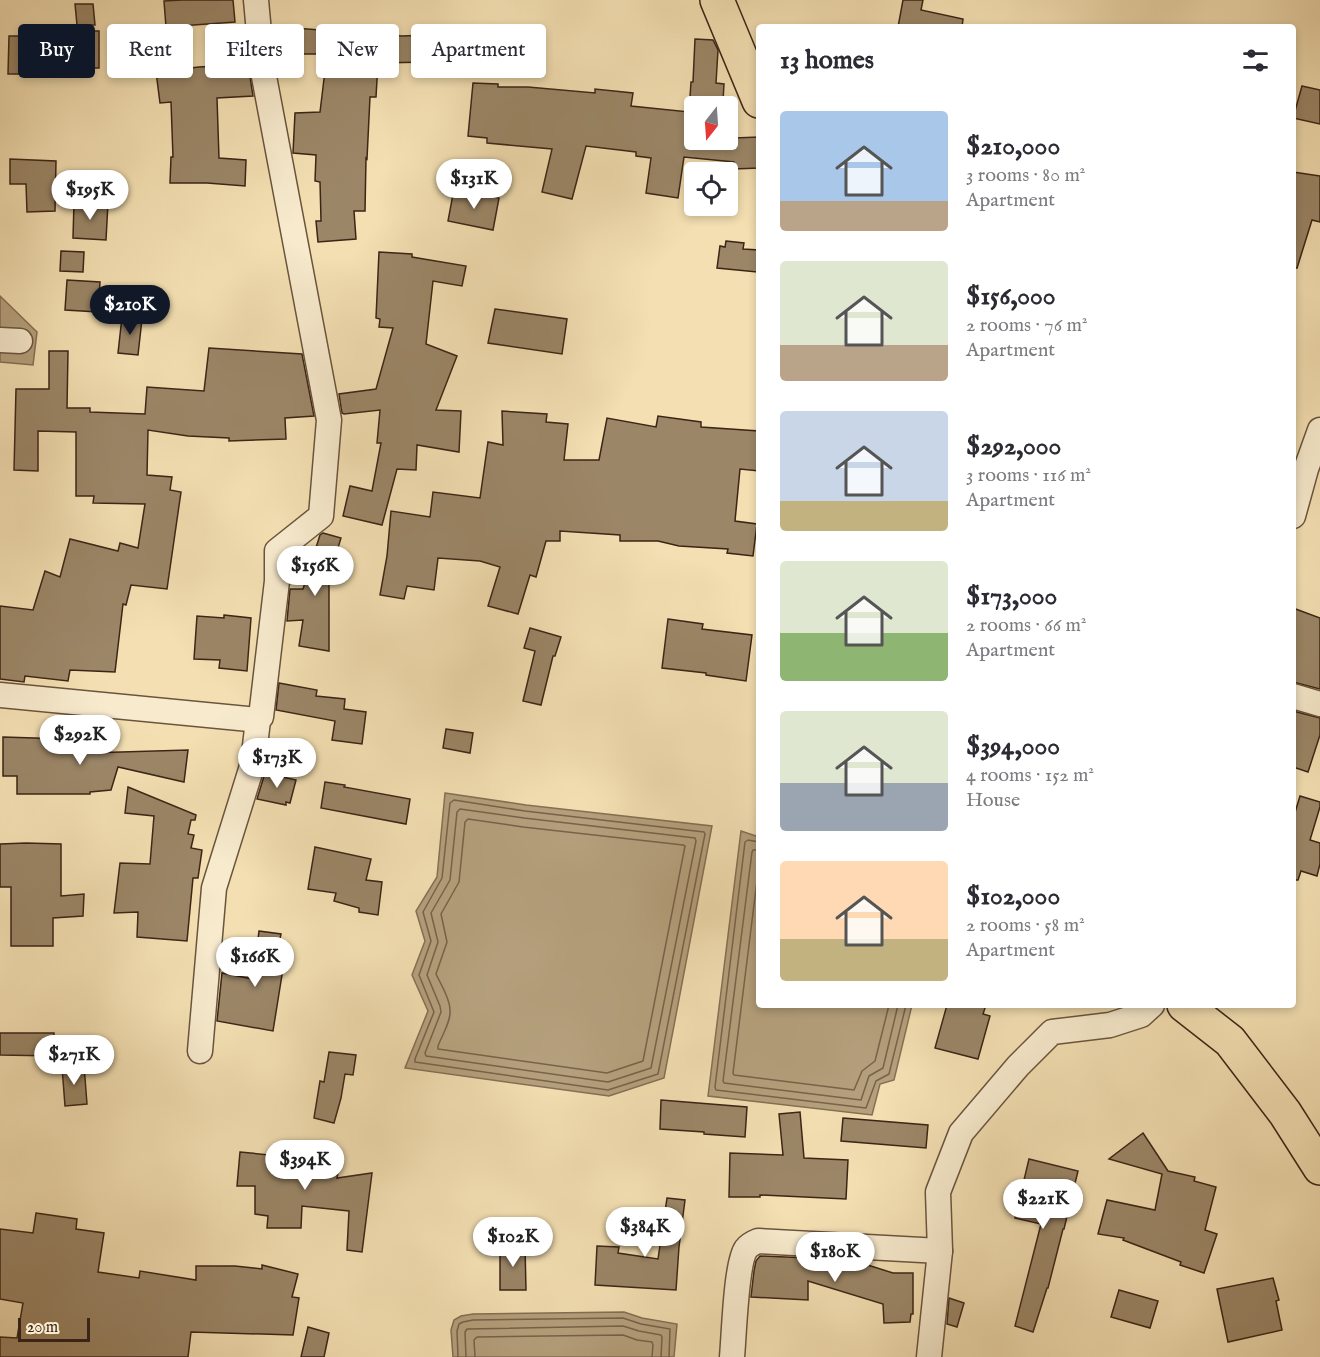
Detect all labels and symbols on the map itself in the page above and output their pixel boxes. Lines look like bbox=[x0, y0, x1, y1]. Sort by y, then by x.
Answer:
north arrow bbox=[684, 96, 738, 150]
pin: $131K bbox=[432, 159, 516, 210]
pin: $195K bbox=[48, 170, 132, 221]
pin: $210K bbox=[88, 285, 172, 336]
pin: $156K bbox=[273, 546, 357, 597]
pin: $292K bbox=[38, 715, 122, 766]
pin: $173K bbox=[235, 738, 319, 789]
pin: $166K bbox=[213, 937, 297, 988]
pin: $271K bbox=[32, 1035, 116, 1086]
pin: $394K bbox=[263, 1140, 347, 1191]
pin: $221K bbox=[1001, 1179, 1085, 1230]
pin: $384K bbox=[603, 1207, 687, 1258]
pin: $102K bbox=[471, 1217, 555, 1268]
pin: $180K bbox=[793, 1232, 877, 1283]
scale bar bbox=[18, 1315, 90, 1342]

